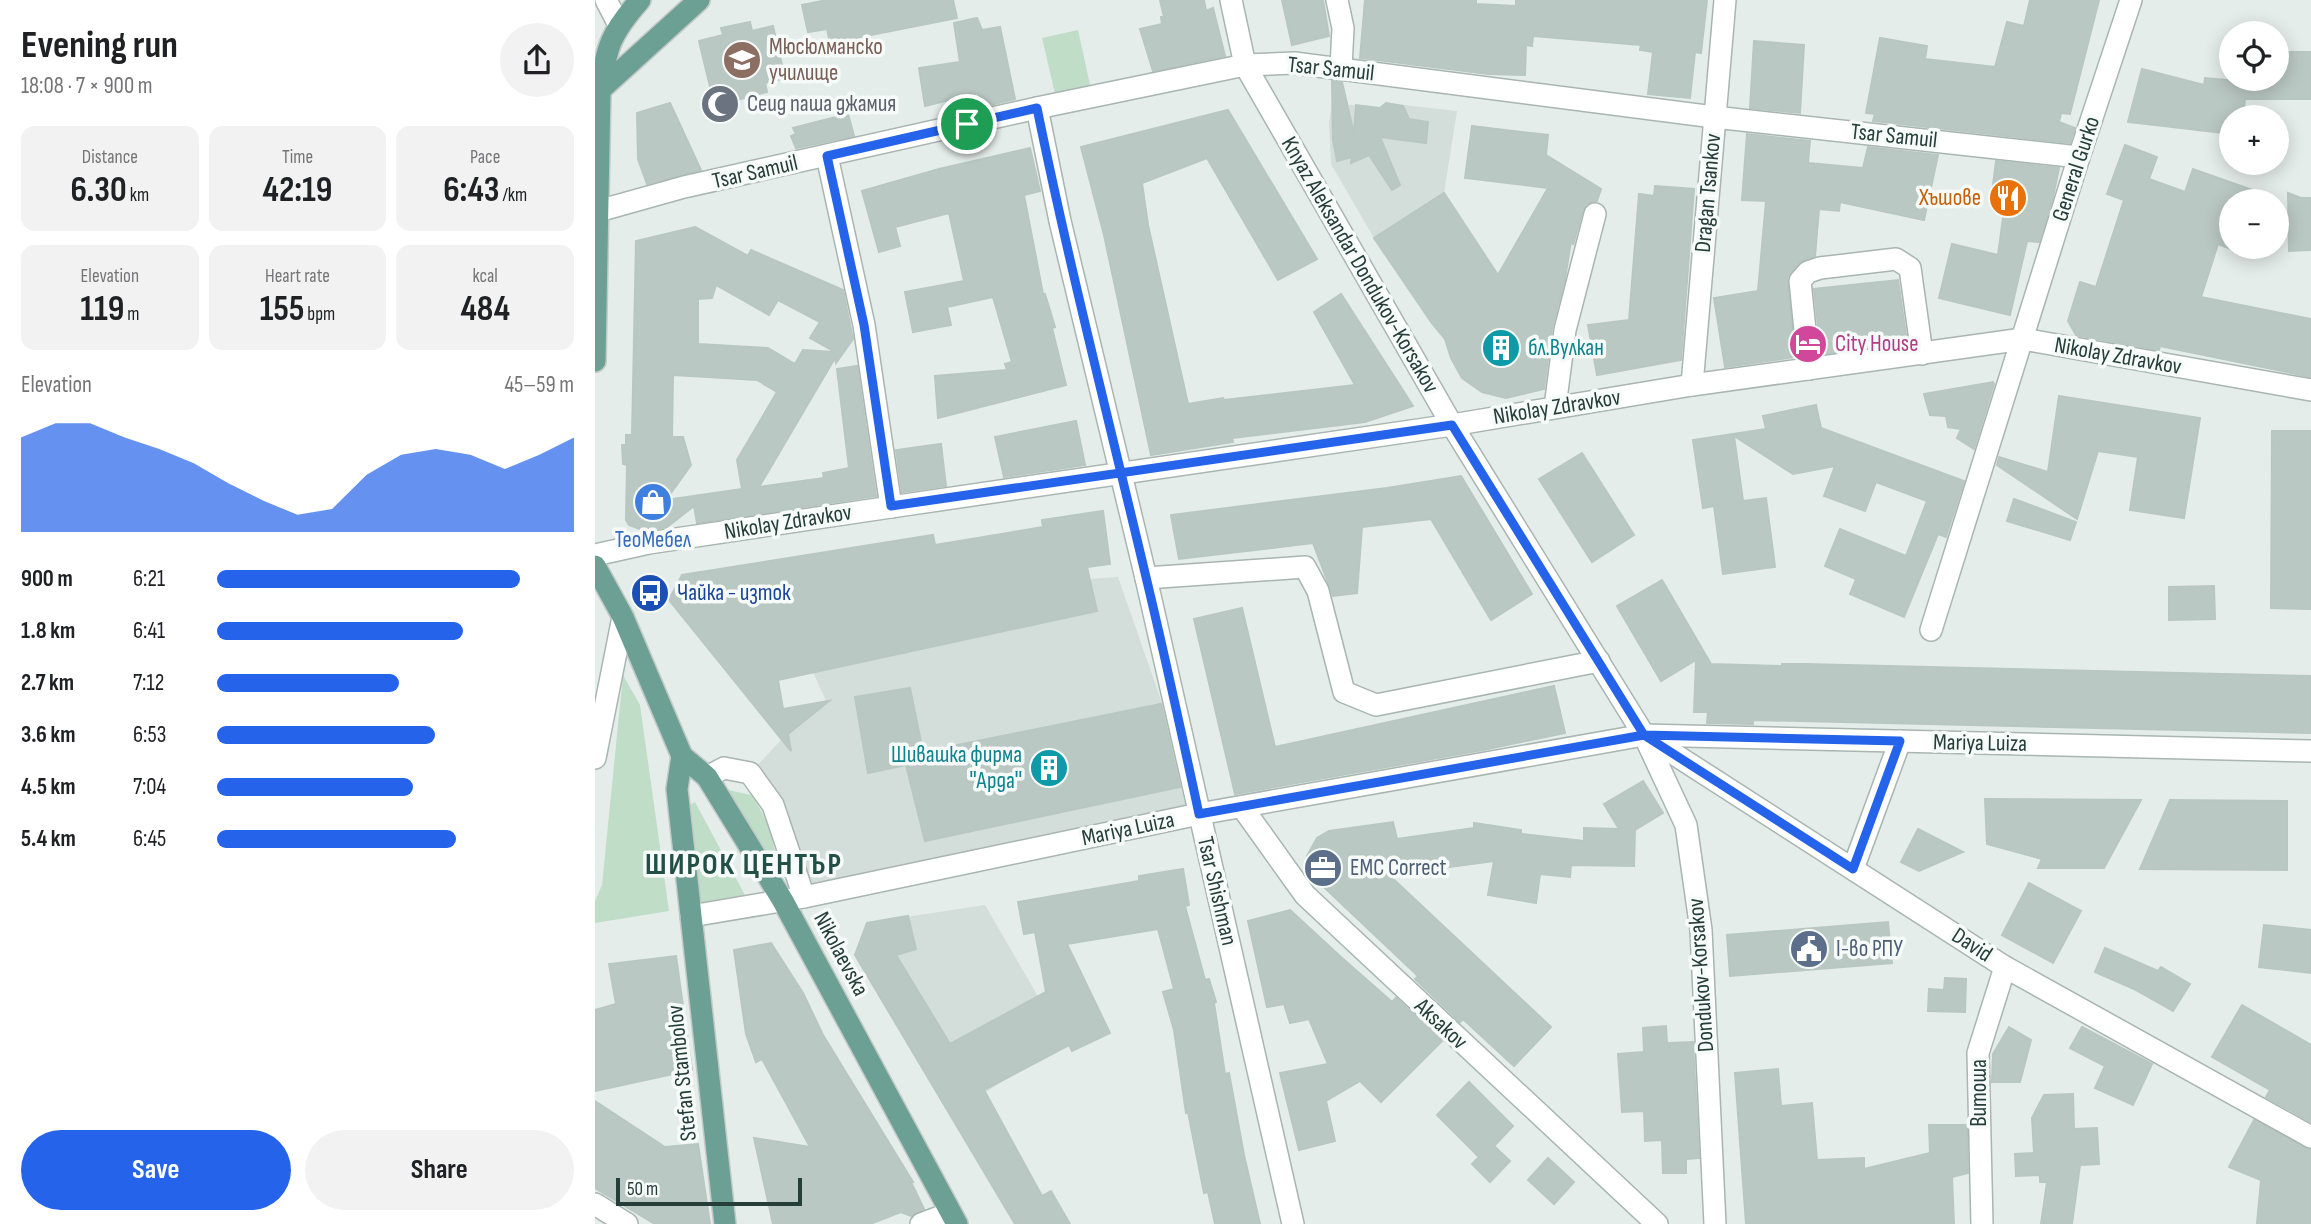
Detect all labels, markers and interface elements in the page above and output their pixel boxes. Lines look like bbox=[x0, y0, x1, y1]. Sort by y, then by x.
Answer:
map controls bbox=[2219, 21, 2289, 259]
button: locate bbox=[2219, 21, 2289, 91]
text: Evening run bbox=[21, 23, 178, 68]
button: share bbox=[500, 23, 574, 97]
place label: Мюсюлманско училище bbox=[769, 33, 883, 87]
school or university icon: Мюсюлманско училище bbox=[721, 39, 763, 81]
street label: Tsar Samuil bbox=[1286, 51, 1376, 87]
text: 18:08 · 7 × 900 m bbox=[21, 72, 153, 100]
mosque icon: Сеид паша джамия bbox=[699, 83, 741, 125]
place label: Сеид паша джамия bbox=[747, 90, 896, 118]
pin bbox=[937, 94, 997, 154]
icon: arrive bbox=[948, 105, 986, 143]
button: + bbox=[2219, 105, 2289, 175]
street label: General Gurko bbox=[2046, 113, 2106, 225]
street label: Tsar Samuil bbox=[1849, 118, 1939, 154]
street label: Knyaz Aleksandar Dondukov-Korsakov bbox=[1275, 132, 1445, 398]
street label: Dragan Tsankov bbox=[1689, 132, 1727, 254]
text: Distance bbox=[82, 146, 138, 169]
text: Time bbox=[282, 146, 313, 169]
text: Pace bbox=[470, 146, 500, 169]
street label: Tsar Samuil bbox=[710, 149, 800, 195]
text: 6.30 bbox=[70, 169, 127, 212]
text: 42:19 bbox=[263, 169, 332, 212]
text: 6:43 bbox=[443, 169, 499, 212]
restaurant icon: Хъшове bbox=[1987, 177, 2029, 219]
text: km bbox=[127, 184, 149, 207]
text: /km bbox=[499, 184, 527, 207]
place label: Хъшове bbox=[1918, 184, 1981, 212]
button: − bbox=[2219, 189, 2289, 259]
text: Elevation bbox=[81, 265, 139, 288]
text: Heart rate bbox=[265, 265, 330, 288]
text: kcal bbox=[473, 265, 498, 288]
text: 119 bbox=[80, 288, 124, 331]
text: 155 bbox=[260, 288, 304, 331]
text: 484 bbox=[460, 288, 510, 331]
text: m bbox=[124, 303, 139, 326]
text: bpm bbox=[304, 303, 335, 326]
hotel icon: City House bbox=[1787, 323, 1829, 365]
building icon: бл.Вулкан bbox=[1480, 327, 1522, 369]
place label: City House bbox=[1835, 330, 1918, 358]
street label: Nikolay Zdravkov bbox=[2052, 331, 2184, 381]
place label: бл.Вулкан bbox=[1528, 334, 1604, 362]
text: Elevation bbox=[21, 371, 92, 399]
text: 45–59 m bbox=[504, 371, 574, 399]
street label: Nikolay Zdravkov bbox=[1491, 383, 1623, 431]
shop icon: ТеоМебел bbox=[632, 481, 674, 523]
street label: Nikolay Zdravkov bbox=[722, 498, 854, 546]
place label: ТеоМебел bbox=[615, 526, 692, 554]
text: 900 m bbox=[21, 565, 73, 593]
text: 6:21 bbox=[133, 565, 165, 593]
bus stop icon: Чайка - изток bbox=[629, 572, 671, 614]
place label: Чайка - изток bbox=[677, 579, 791, 607]
text: 1.8 km bbox=[21, 617, 75, 645]
text: 6:41 bbox=[133, 617, 165, 645]
text: 2.7 km bbox=[21, 669, 74, 697]
text: 7:12 bbox=[133, 669, 164, 697]
text: 3.6 km bbox=[21, 721, 75, 749]
text: 6:53 bbox=[133, 721, 166, 749]
street label: Mariya Luiza bbox=[1933, 728, 2027, 758]
place label: Шивашка фирма ''Арда'' bbox=[891, 741, 1022, 795]
building icon: Шивашка фирма ''Арда'' bbox=[1028, 747, 1070, 789]
text: 4.5 km bbox=[21, 773, 76, 801]
text: 7:04 bbox=[133, 773, 166, 801]
street label: Mariya Luiza bbox=[1079, 806, 1177, 852]
text: 5.4 km bbox=[21, 825, 76, 853]
text: 6:45 bbox=[133, 825, 166, 853]
street label: Tsar Shishman bbox=[1191, 834, 1243, 948]
district label: ШИРОК ЦЕНТЪР bbox=[645, 847, 843, 883]
office icon: EMC Correct bbox=[1302, 847, 1344, 889]
place label: EMC Correct bbox=[1350, 854, 1447, 882]
street label: Dondukov-Korsakov bbox=[1682, 897, 1720, 1053]
street label: Nikolaevska bbox=[807, 907, 875, 1001]
street label: David bbox=[1947, 922, 1997, 968]
public building icon: I-во РПУ bbox=[1788, 928, 1830, 970]
place label: I-во РПУ bbox=[1836, 935, 1903, 963]
street label: Aksakov bbox=[1408, 992, 1473, 1056]
street label: Stefan Stambolov bbox=[661, 1003, 703, 1142]
street label: Витоша bbox=[1965, 1059, 1993, 1127]
button: Save bbox=[21, 1130, 291, 1210]
button: Share bbox=[305, 1130, 574, 1210]
scale bar bbox=[616, 1175, 801, 1207]
text: 50 m bbox=[627, 1178, 658, 1201]

